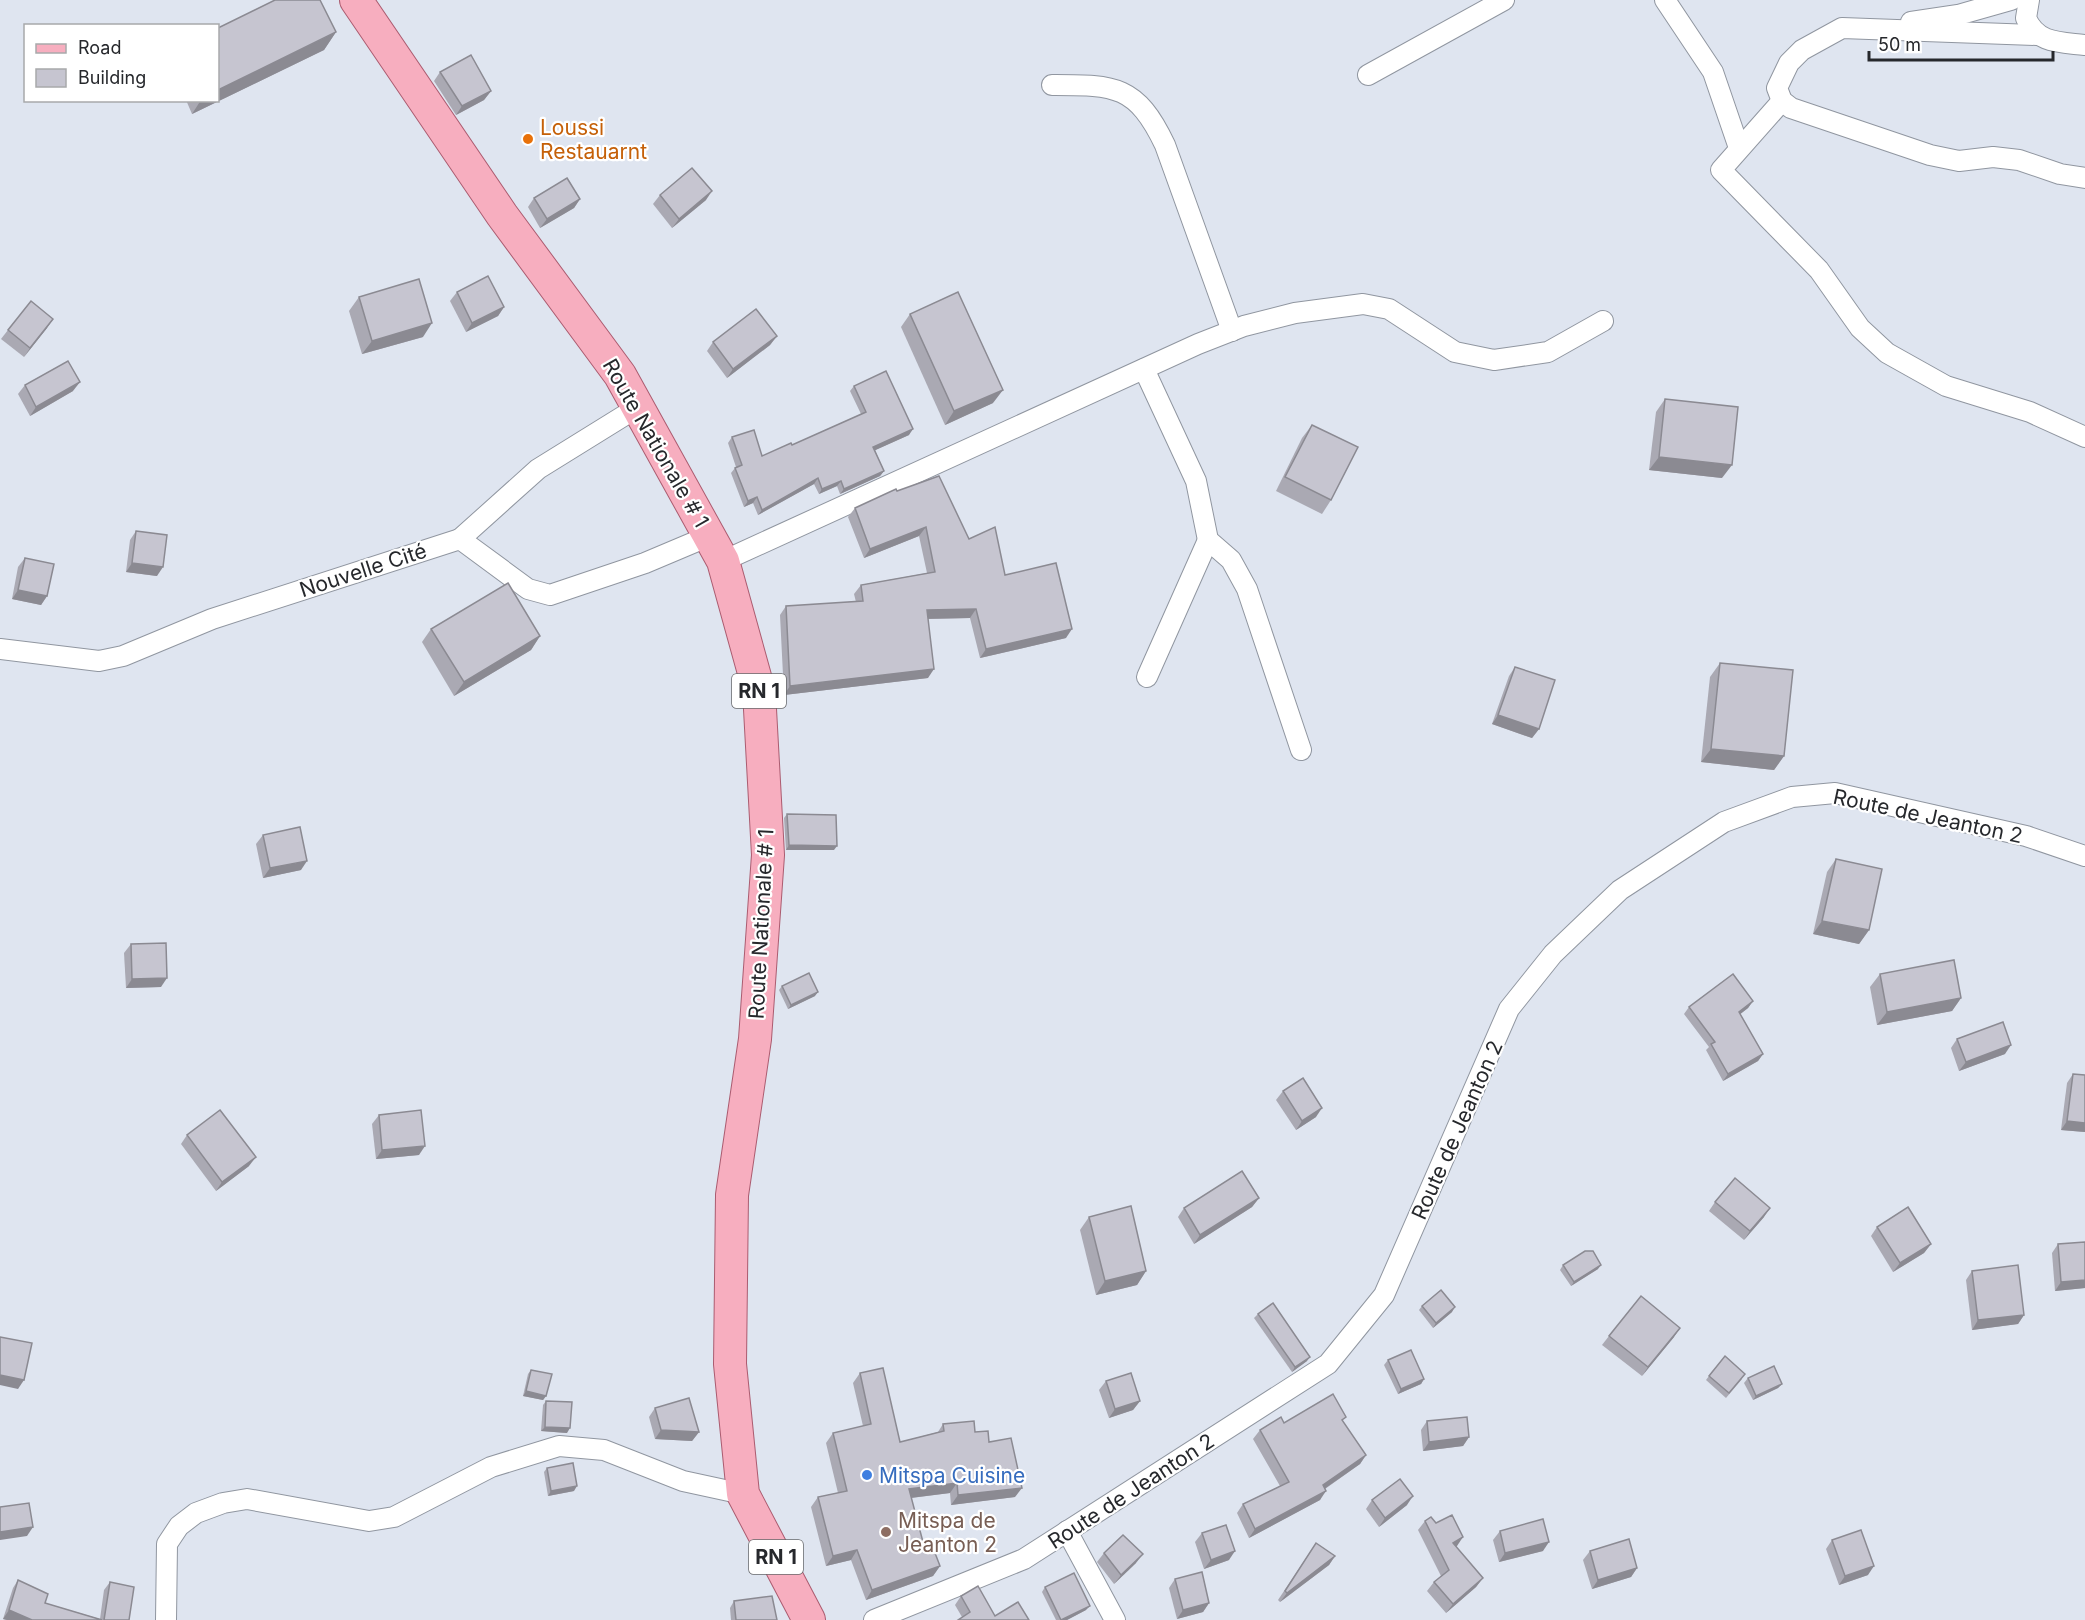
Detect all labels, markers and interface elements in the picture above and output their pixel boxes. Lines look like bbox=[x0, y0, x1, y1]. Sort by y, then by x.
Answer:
legend bbox=[24, 24, 219, 102]
scale bar bbox=[1869, 24, 2054, 62]
text: 50 m bbox=[1878, 34, 1921, 55]
text: Road bbox=[78, 37, 121, 58]
text: Building bbox=[78, 67, 146, 88]
place label: Loussi Restauarnt bbox=[540, 115, 647, 164]
marker: Loussi Restauarnt bbox=[521, 132, 535, 146]
street label: Route Nationale # 1 bbox=[598, 354, 714, 532]
street label: Nouvelle Cité bbox=[296, 538, 430, 602]
road number: RN 1 bbox=[732, 674, 786, 708]
street label: Route de Jeanton 2 bbox=[1831, 784, 2025, 848]
street label: Route Nationale # 1 bbox=[744, 828, 778, 1020]
street label: Route de Jeanton 2 bbox=[1406, 1037, 1508, 1223]
street label: Route de Jeanton 2 bbox=[1043, 1428, 1219, 1554]
place label: Mitspa Cuisine bbox=[879, 1463, 1025, 1488]
marker: Mitspa Cuisine bbox=[860, 1468, 874, 1482]
place label: Mitspa de Jeanton 2 bbox=[898, 1508, 997, 1557]
marker: Mitspa de Jeanton 2 bbox=[879, 1525, 893, 1539]
road number: RN 1 bbox=[749, 1540, 803, 1574]

